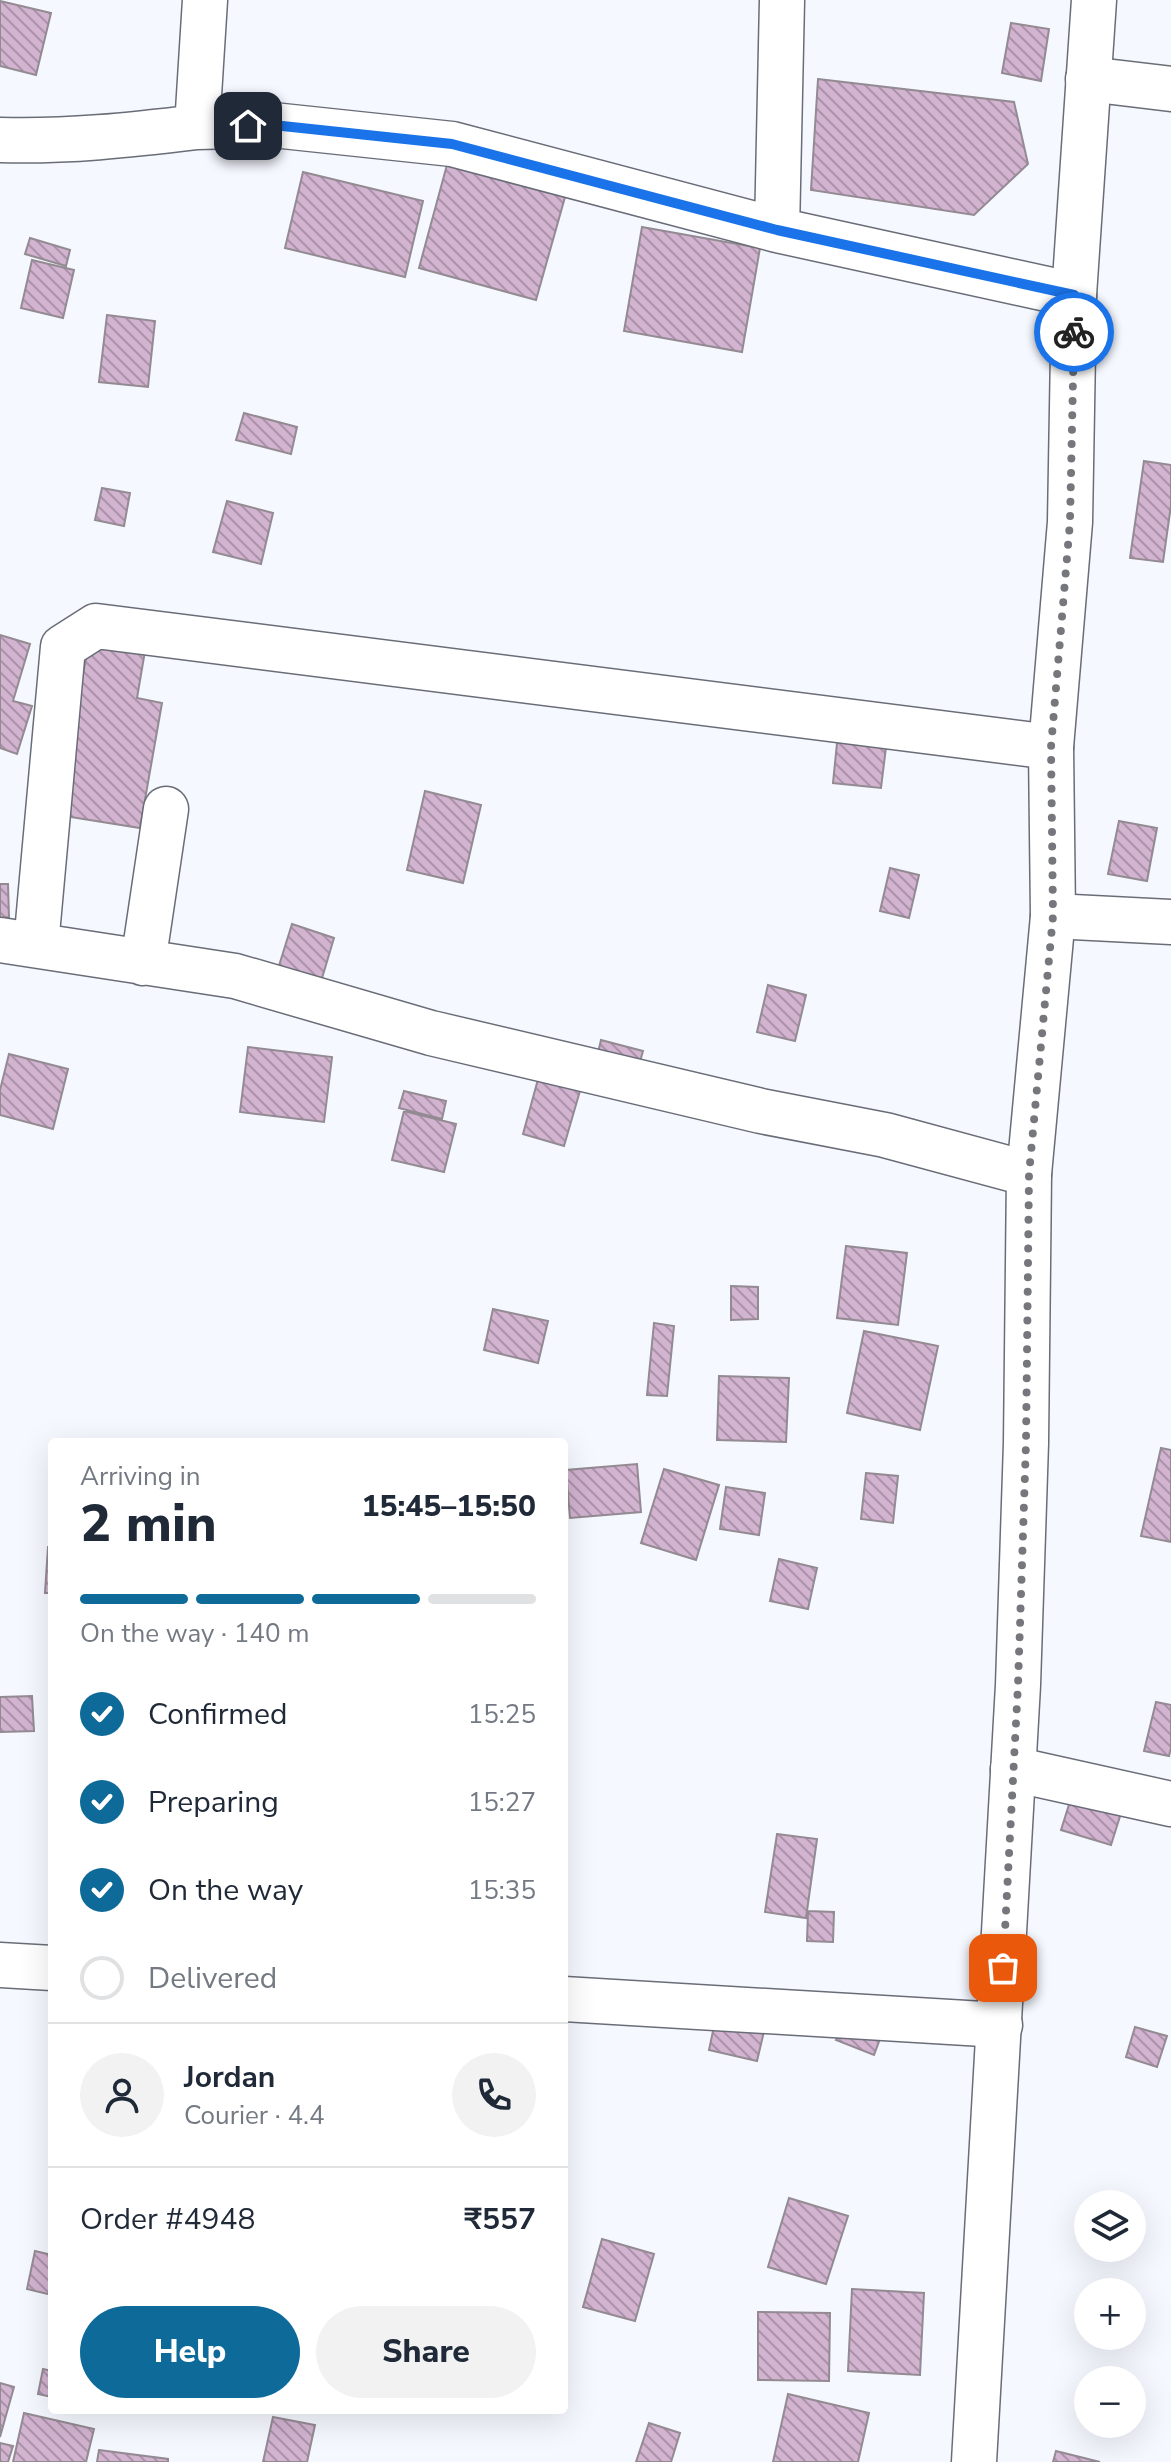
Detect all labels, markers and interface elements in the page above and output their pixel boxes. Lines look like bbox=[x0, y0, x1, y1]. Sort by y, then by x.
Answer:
pin bbox=[214, 92, 282, 160]
icon: home bbox=[226, 104, 270, 148]
courier bbox=[1034, 292, 1114, 372]
icon: bike bbox=[1052, 310, 1096, 354]
text: Arriving in bbox=[80, 1459, 201, 1494]
text: 15:45–15:50 bbox=[361, 1486, 536, 1527]
text: 2 min bbox=[80, 1488, 217, 1559]
text: On the way · 140 m bbox=[80, 1616, 309, 1651]
icon: check bbox=[80, 1692, 124, 1736]
text: Confirmed bbox=[148, 1694, 288, 1735]
text: 15:25 bbox=[468, 1697, 536, 1732]
icon: check bbox=[80, 1780, 124, 1824]
text: Preparing bbox=[148, 1782, 279, 1823]
text: 15:27 bbox=[468, 1785, 536, 1820]
icon: check bbox=[80, 1868, 124, 1912]
text: On the way bbox=[148, 1870, 303, 1911]
text: 15:35 bbox=[468, 1873, 536, 1908]
pin bbox=[969, 1934, 1037, 2002]
icon: bag bbox=[981, 1946, 1025, 1990]
text: Delivered bbox=[148, 1958, 277, 1999]
button: person bbox=[80, 2053, 164, 2137]
button: phone bbox=[452, 2053, 536, 2137]
text: Jordan bbox=[184, 2057, 275, 2098]
text: Courier · 4.4 bbox=[184, 2098, 325, 2133]
map controls bbox=[1074, 2190, 1146, 2438]
button: layers bbox=[1074, 2190, 1146, 2262]
text: Order #4948 bbox=[80, 2199, 255, 2240]
text: ₹557 bbox=[464, 2199, 536, 2240]
button: + bbox=[1074, 2278, 1146, 2350]
button: Help bbox=[80, 2306, 300, 2398]
button: Share bbox=[316, 2306, 536, 2398]
button: − bbox=[1074, 2366, 1146, 2438]

